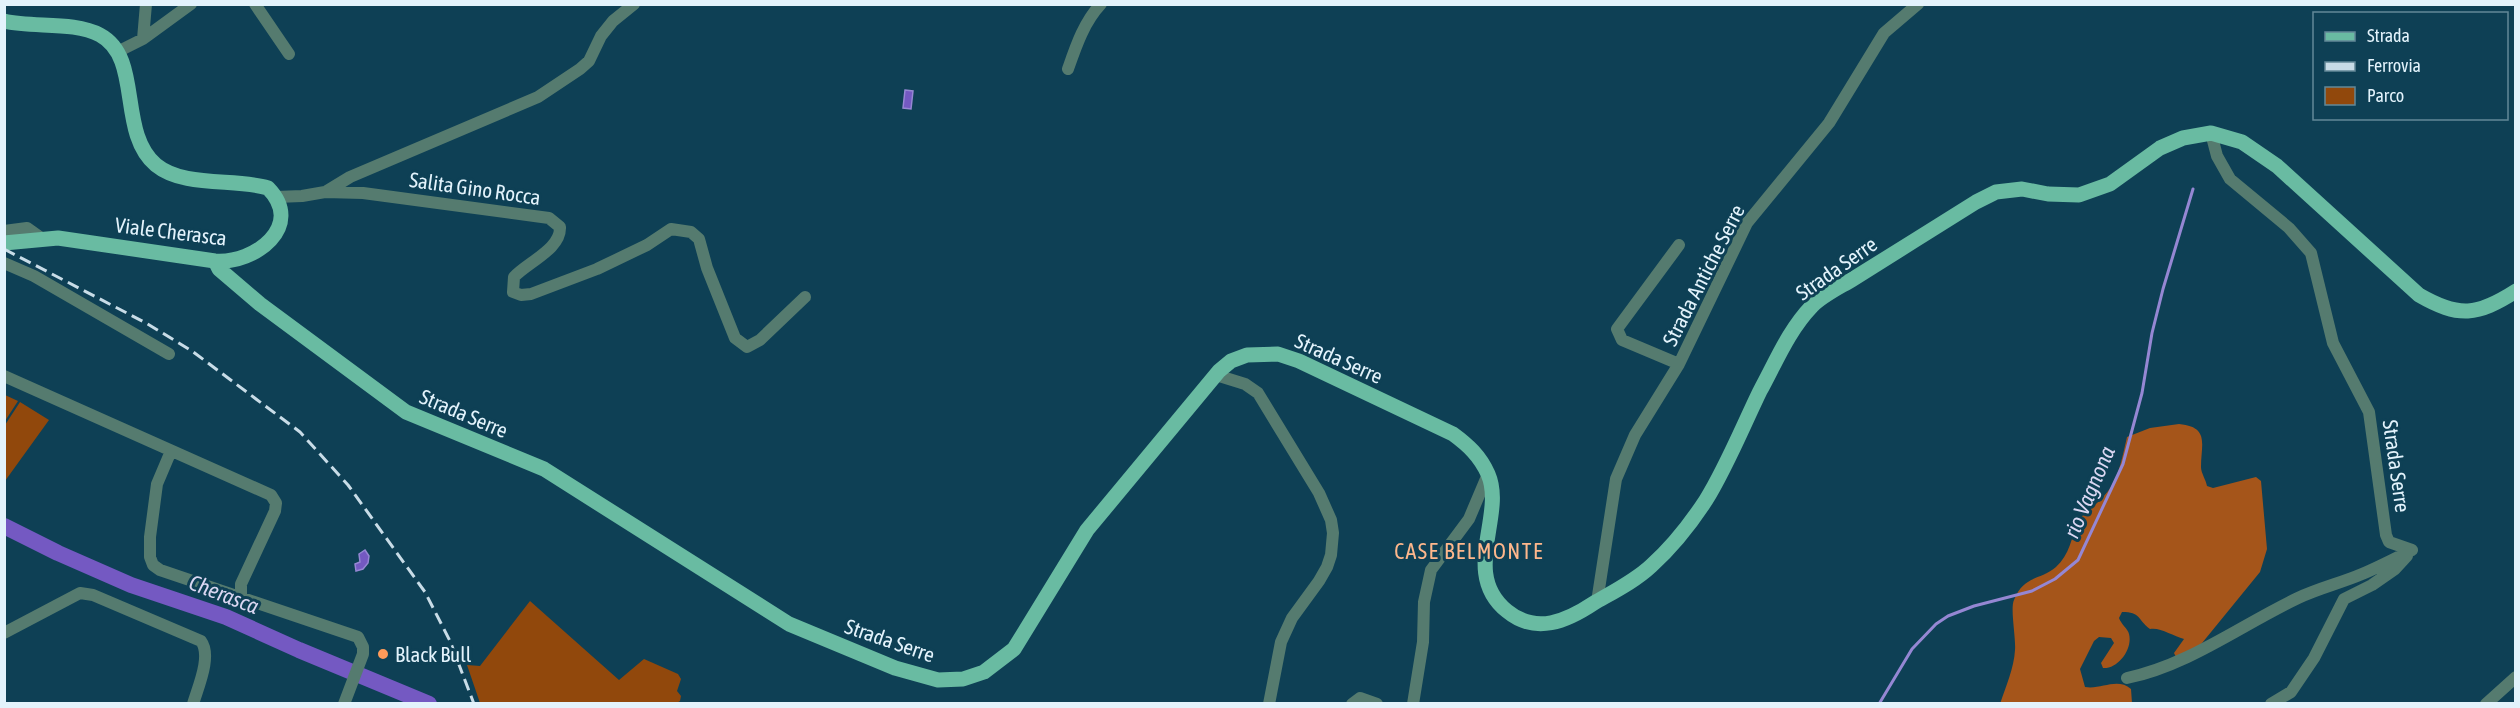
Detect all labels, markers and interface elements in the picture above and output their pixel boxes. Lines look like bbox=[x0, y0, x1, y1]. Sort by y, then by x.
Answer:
legend bbox=[2313, 12, 2508, 120]
text: Strada bbox=[2367, 25, 2410, 46]
text: Ferrovia bbox=[2367, 55, 2421, 76]
text: Parco bbox=[2367, 85, 2404, 106]
street label: Salita Gino Rocca bbox=[408, 167, 542, 209]
street label: Strada Antiche Serre bbox=[1657, 200, 1749, 350]
street label: Viale Cherasca bbox=[114, 212, 228, 250]
street label: Strada Serre bbox=[1791, 231, 1881, 305]
street label: Strada Serre bbox=[1292, 328, 1386, 388]
street label: Strada Serre bbox=[416, 384, 512, 442]
street label: Strada Serre bbox=[2379, 418, 2415, 514]
water label: rio Vagnona bbox=[2058, 442, 2120, 542]
district label: CASE BELMONTE bbox=[1394, 538, 1544, 564]
water label: Cherasca bbox=[185, 569, 263, 619]
street label: Strada Serre bbox=[842, 613, 938, 667]
place label: Black Bull bbox=[395, 642, 472, 666]
marker: Black Bull bbox=[376, 647, 390, 661]

